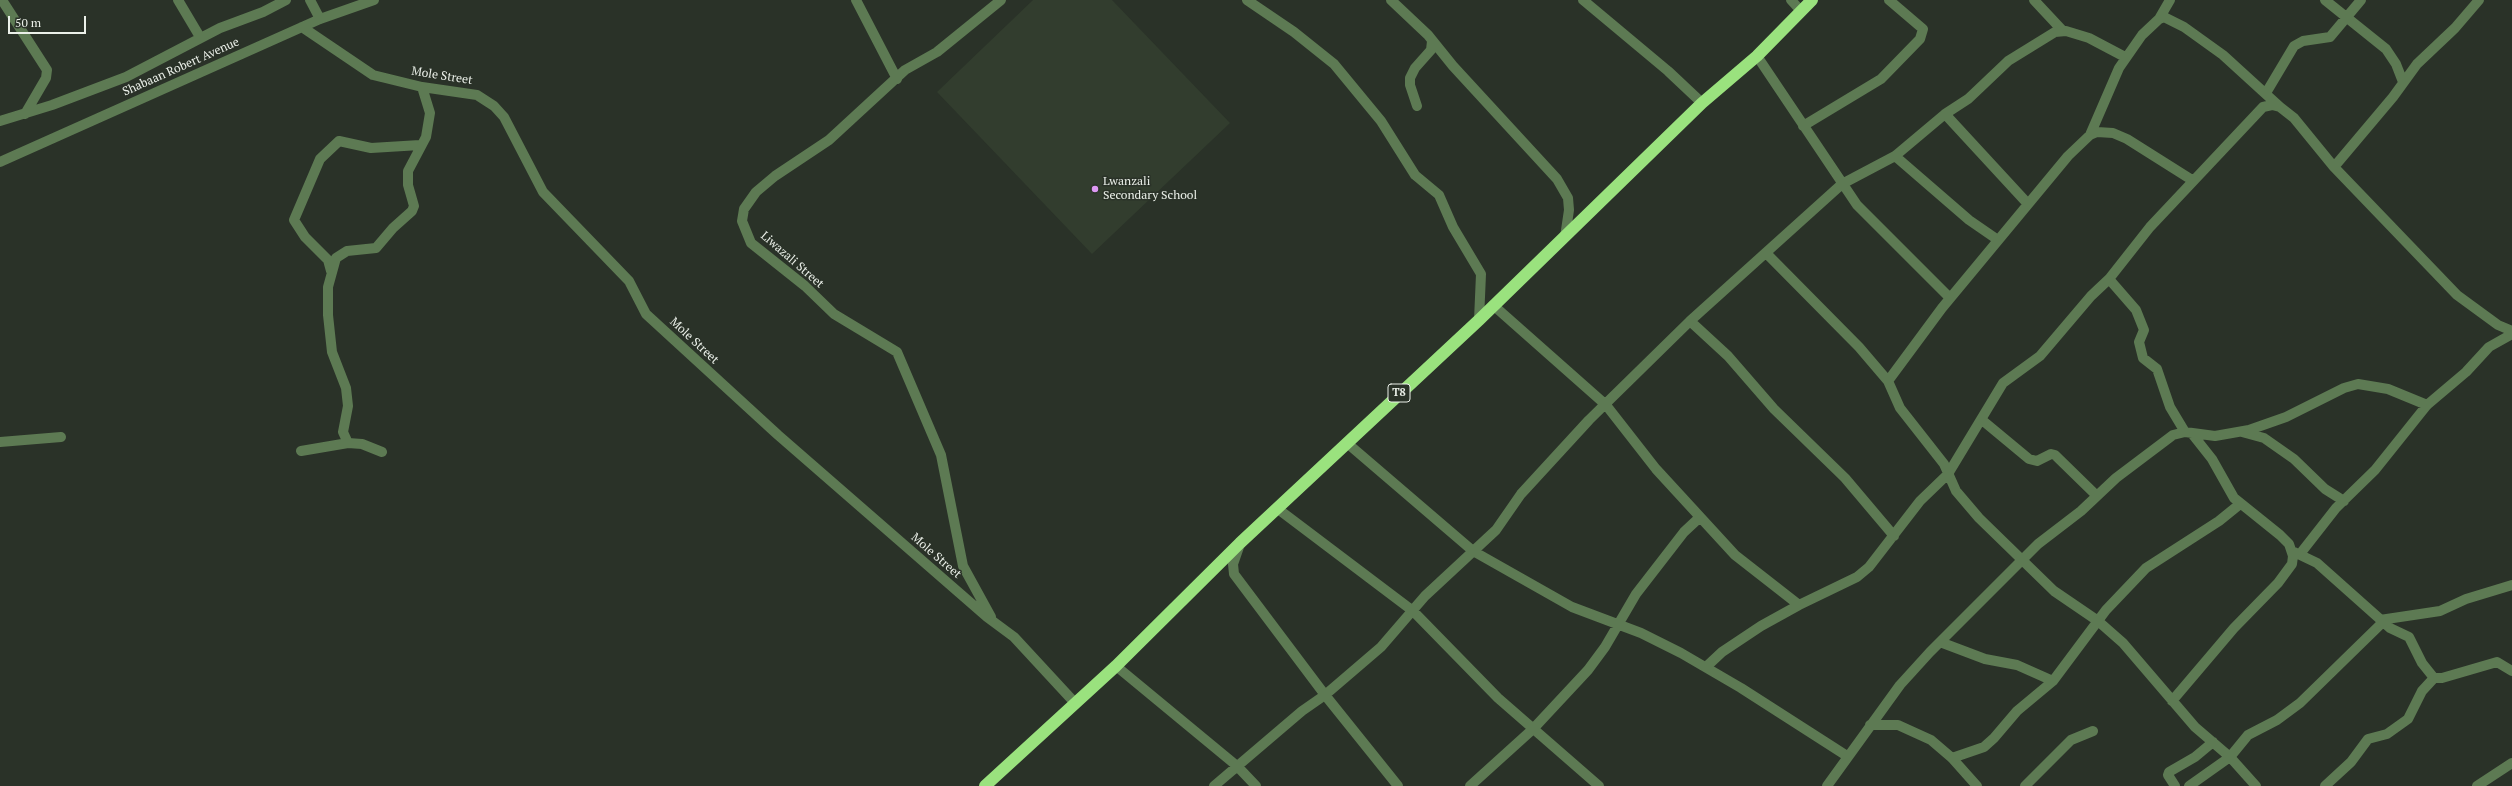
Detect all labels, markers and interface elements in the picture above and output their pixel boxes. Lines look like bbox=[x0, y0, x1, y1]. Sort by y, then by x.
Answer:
scale bar bbox=[10, 8, 88, 34]
text: 50 m bbox=[15, 15, 41, 30]
street label: Shabaan Robert Avenue bbox=[120, 35, 242, 99]
street label: Mole Street bbox=[410, 64, 474, 88]
place label: Lwanzali Secondary School bbox=[1103, 175, 1197, 203]
marker: Lwanzali Secondary School bbox=[1090, 184, 1100, 194]
street label: Liwazali Street bbox=[757, 229, 827, 291]
street label: Mole Street bbox=[667, 315, 721, 367]
road number: T8 bbox=[1388, 384, 1410, 402]
street label: Mole Street bbox=[908, 530, 964, 582]

